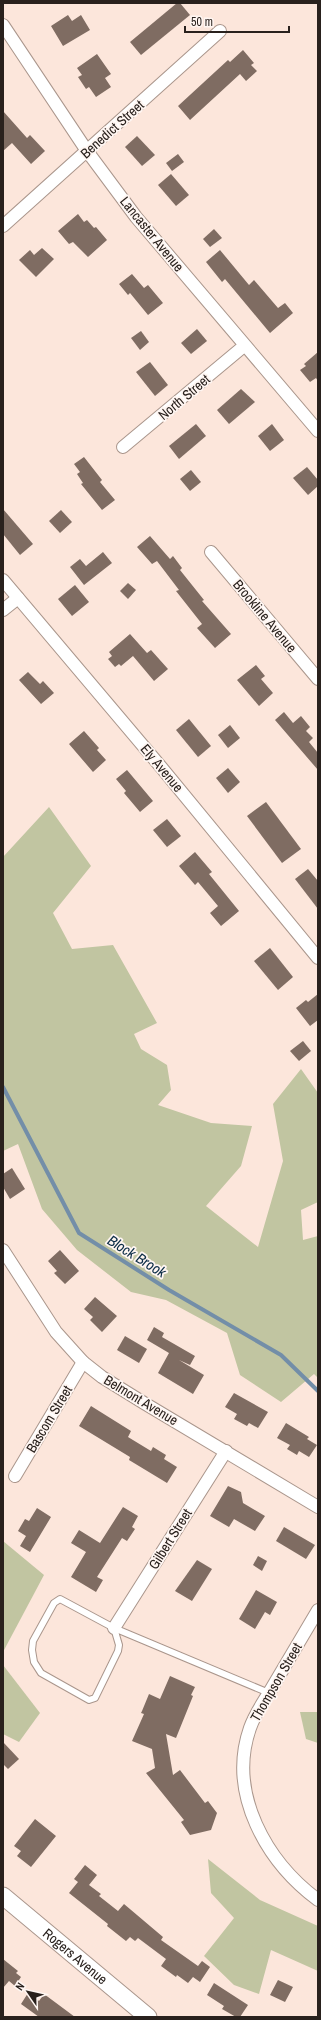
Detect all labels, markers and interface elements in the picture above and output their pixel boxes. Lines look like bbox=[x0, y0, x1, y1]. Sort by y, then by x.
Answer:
scale bar bbox=[185, 8, 289, 34]
text: 50 m bbox=[191, 14, 213, 30]
street label: Benedict Street bbox=[77, 96, 147, 162]
street label: Lancaster Avenue bbox=[116, 193, 188, 275]
street label: North Street bbox=[155, 370, 213, 424]
street label: Brookline Avenue bbox=[229, 576, 301, 656]
street label: Ely Avenue bbox=[137, 740, 187, 796]
water label: Block Brook bbox=[104, 1230, 171, 1283]
street label: Belmont Avenue bbox=[101, 1371, 181, 1429]
street label: Bascom Street bbox=[22, 1382, 76, 1456]
street label: Gilbert Street bbox=[144, 1505, 196, 1573]
street label: Thompson Street bbox=[246, 1639, 306, 1725]
street label: Rogers Avenue bbox=[39, 1924, 111, 1988]
north arrow bbox=[8, 1972, 48, 2012]
text: N bbox=[12, 1980, 27, 1993]

